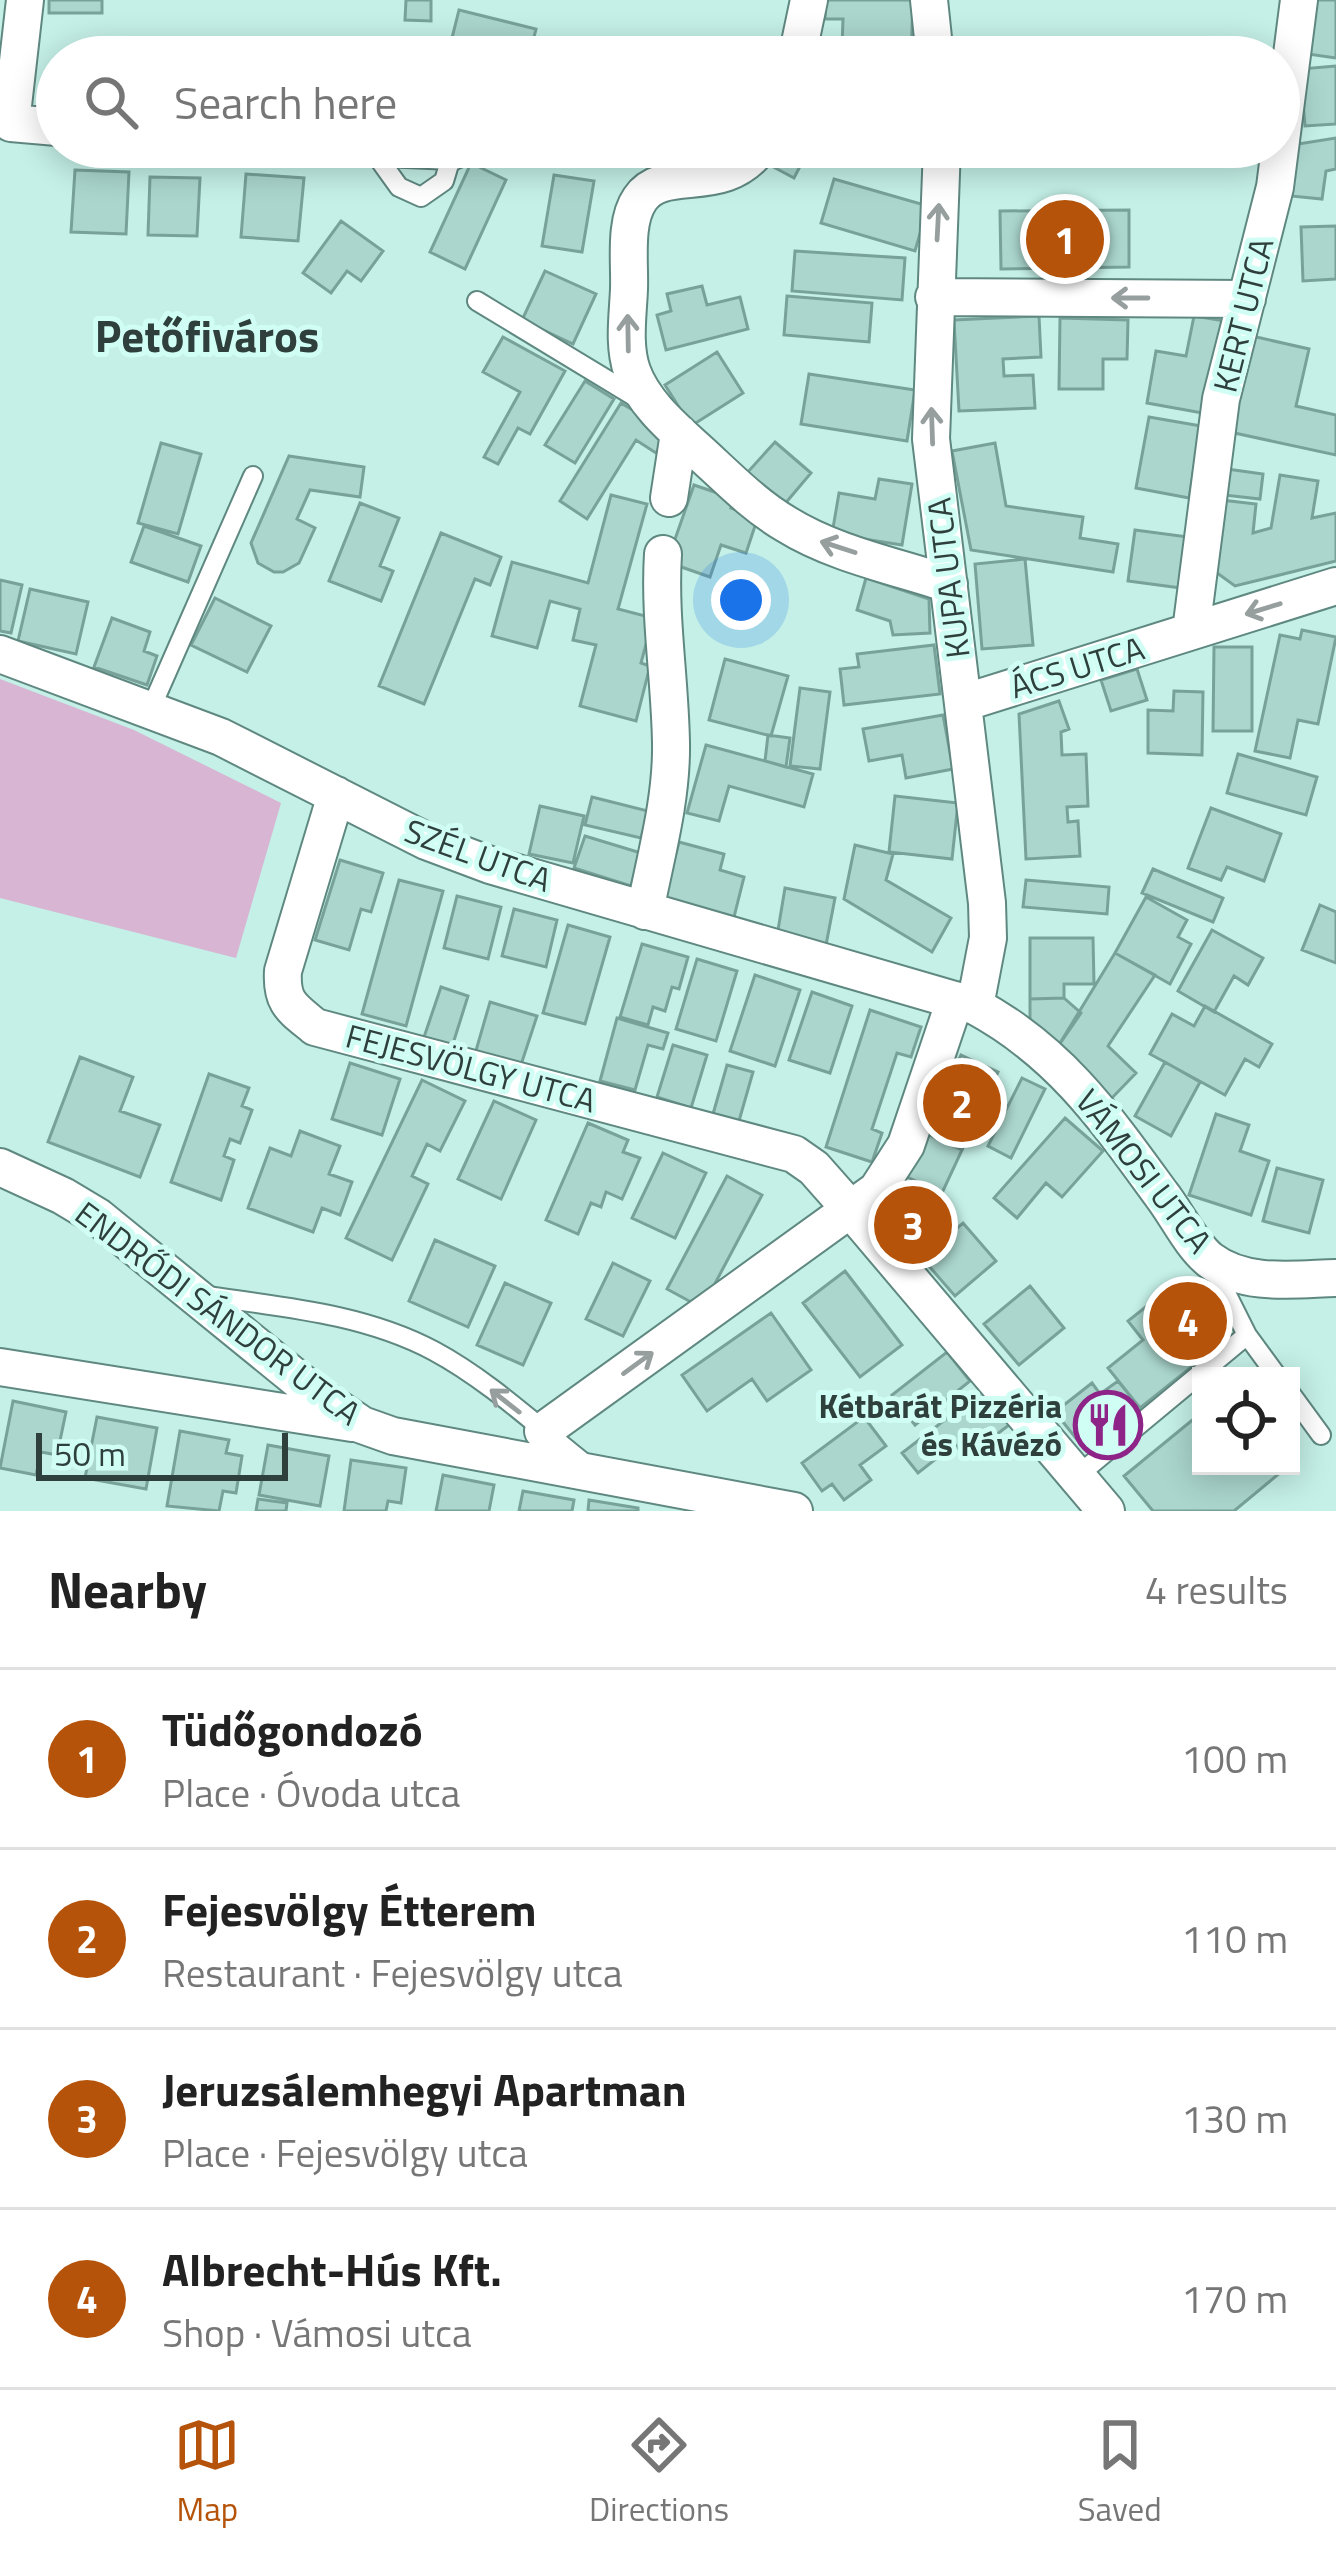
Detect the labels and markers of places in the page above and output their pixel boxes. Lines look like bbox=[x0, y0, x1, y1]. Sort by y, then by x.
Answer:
pin: 1 bbox=[1026, 194, 1104, 284]
pin: 2 bbox=[923, 1058, 1001, 1148]
pin: 3 bbox=[874, 1180, 952, 1270]
pin: 4 bbox=[1149, 1276, 1227, 1366]
place label: Kétbarát Pizzéria és Kávézó bbox=[819, 1381, 1062, 1469]
restaurant icon: Kétbarát Pizzéria és Kávézó bbox=[1073, 1390, 1143, 1460]

